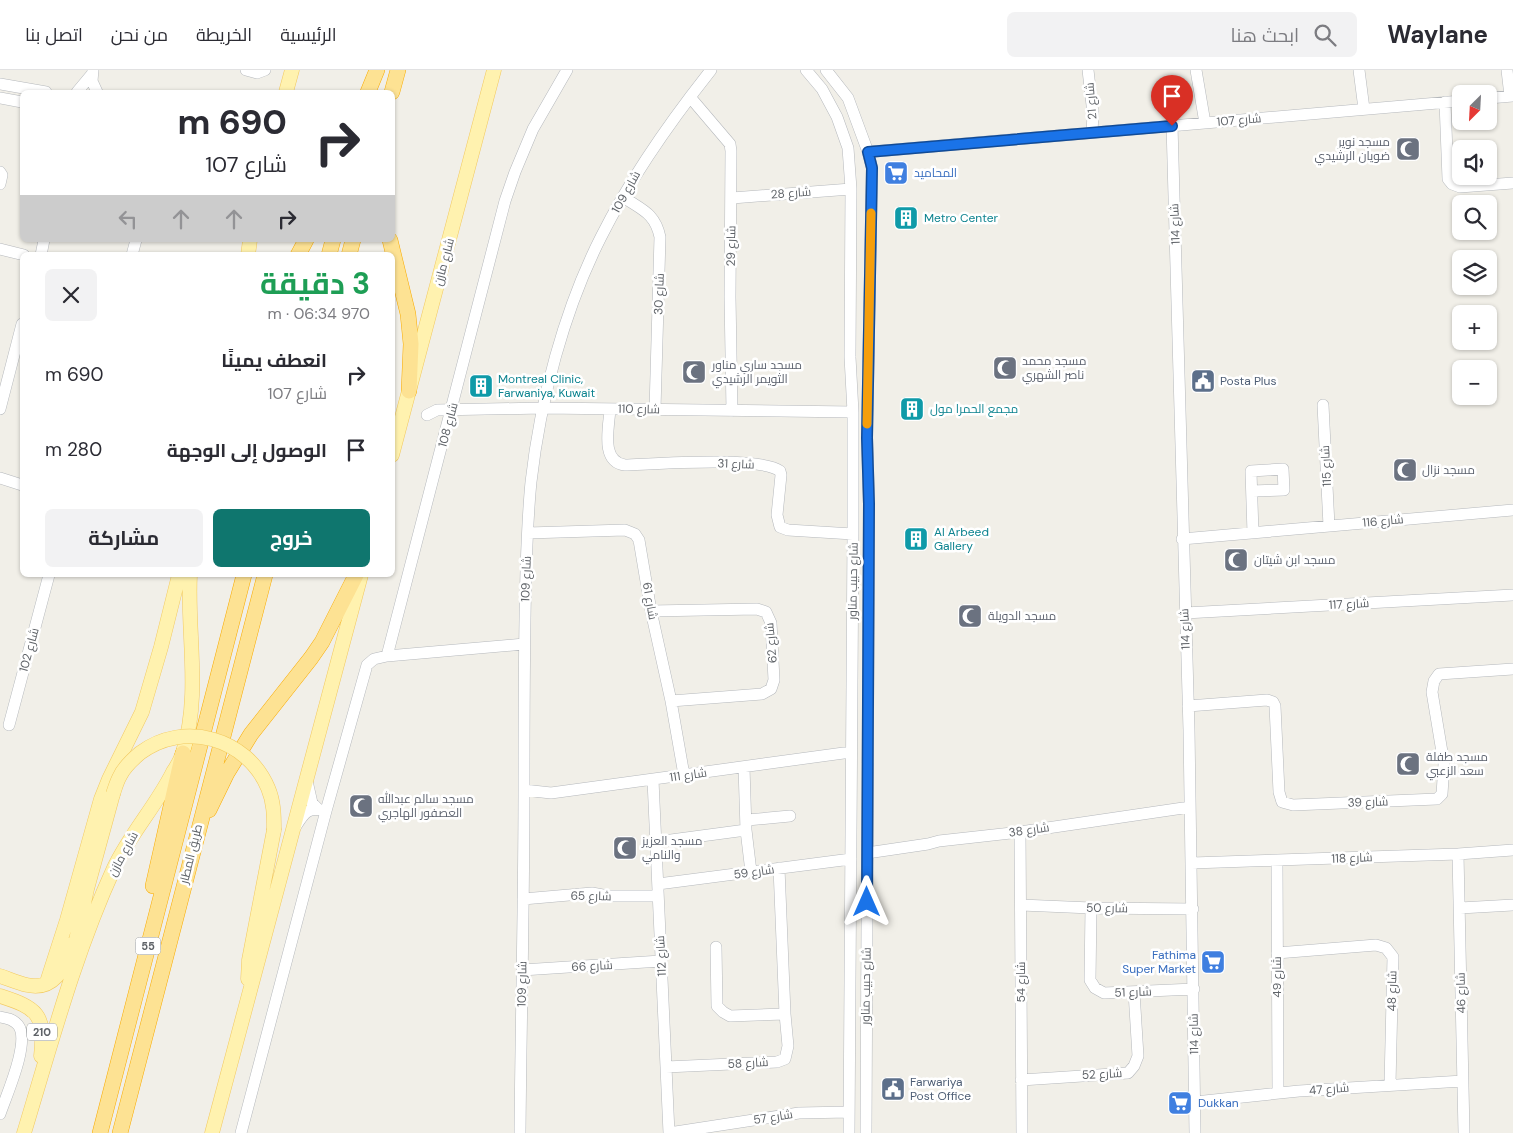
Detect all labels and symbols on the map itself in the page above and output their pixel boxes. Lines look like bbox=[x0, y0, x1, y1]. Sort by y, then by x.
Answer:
pin bbox=[1151, 75, 1193, 126]
street label: شارع 21 bbox=[1081, 82, 1101, 120]
north arrow bbox=[1452, 85, 1498, 130]
street label: شارع 107 bbox=[1216, 110, 1262, 130]
place label: مسجد نوير ضويان الرشيدي bbox=[1315, 134, 1390, 166]
mosque icon: مسجد نوير ضويان الرشيدي bbox=[1395, 136, 1421, 162]
supermarket icon: المحاميد bbox=[883, 160, 909, 186]
place label: المحاميد bbox=[914, 165, 957, 181]
street label: شارع 109 bbox=[608, 168, 644, 216]
street label: شارع 28 bbox=[770, 184, 812, 202]
street label: شارع 114 bbox=[1166, 203, 1184, 245]
building icon: Metro Center bbox=[893, 205, 919, 231]
place label: Metro Center bbox=[924, 210, 999, 226]
street label: شارع 29 bbox=[723, 225, 739, 267]
street label: شارع مازن bbox=[430, 236, 458, 288]
street label: شارع 30 bbox=[650, 273, 668, 315]
place label: مسجد محمد ناصر الشهري bbox=[1022, 353, 1086, 385]
mosque icon: مسجد محمد ناصر الشهري bbox=[992, 355, 1018, 381]
place label: مسجد ساري مناور الثويمر الرشيدي bbox=[711, 357, 802, 389]
mosque icon: مسجد ساري مناور الثويمر الرشيدي bbox=[681, 359, 707, 385]
public building icon: Posta Plus bbox=[1190, 368, 1216, 394]
place label: Montreal Clinic, Farwaniya, Kuwait bbox=[498, 371, 595, 401]
building icon: Montreal Clinic, Farwaniya, Kuwait bbox=[468, 373, 494, 399]
place label: Posta Plus bbox=[1220, 373, 1276, 389]
building icon: مجمع الحمرا مول bbox=[899, 396, 925, 422]
street label: شارع 108 bbox=[434, 401, 462, 449]
street label: شارع 110 bbox=[618, 401, 660, 417]
place label: مجمع الحمرا مول bbox=[930, 401, 1018, 417]
street label: شارع 115 bbox=[1317, 445, 1335, 487]
street label: شارع 31 bbox=[717, 455, 755, 473]
mosque icon: مسجد نزال bbox=[1392, 457, 1418, 483]
place label: مسجد نزال bbox=[1422, 462, 1475, 478]
street label: شارع 116 bbox=[1362, 511, 1404, 531]
place label: Al Arbeed Gallery bbox=[934, 524, 989, 554]
building icon: Al Arbeed Gallery bbox=[903, 526, 929, 552]
street label: شارع حبيب مناور bbox=[844, 542, 862, 621]
mosque icon: مسجد ابن شيتان bbox=[1223, 547, 1249, 573]
place label: مسجد ابن شيتان bbox=[1254, 552, 1335, 568]
street label: شارع 109 bbox=[517, 556, 535, 602]
street label: شارع 61 bbox=[639, 581, 661, 621]
street label: شارع 117 bbox=[1328, 595, 1370, 613]
mosque icon: مسجد الدويلة bbox=[957, 603, 983, 629]
place label: مسجد الدويلة bbox=[988, 608, 1056, 624]
street label: شارع 114 bbox=[1176, 608, 1194, 650]
street label: شارع 62 bbox=[761, 622, 781, 664]
street label: شارع 102 bbox=[15, 626, 43, 674]
place label: مسجد طفلة سعد الزعبي bbox=[1426, 749, 1488, 781]
mosque icon: مسجد طفلة سعد الزعبي bbox=[1395, 751, 1421, 777]
street label: شارع 111 bbox=[668, 764, 708, 786]
place label: مسجد سالم عبدالله العصفور الهاجري bbox=[378, 791, 474, 823]
mosque icon: مسجد سالم عبدالله العصفور الهاجري bbox=[348, 793, 374, 819]
street label: شارع 39 bbox=[1347, 793, 1389, 811]
street label: شارع 38 bbox=[1008, 819, 1050, 841]
street label: طريق المطار bbox=[176, 822, 206, 886]
street label: شارع مازن bbox=[104, 829, 142, 879]
place label: مسجد العزيز والنامي bbox=[641, 833, 702, 865]
mosque icon: مسجد العزيز والنامي bbox=[612, 835, 638, 861]
street label: شارع 118 bbox=[1331, 849, 1373, 867]
street label: شارع 59 bbox=[733, 861, 775, 883]
position arrow bbox=[840, 875, 892, 927]
street label: شارع 65 bbox=[570, 888, 612, 904]
street label: شارع 50 bbox=[1086, 900, 1128, 916]
street label: شارع 112 bbox=[652, 935, 670, 977]
road number: 55 bbox=[136, 938, 160, 954]
street label: شارع حبيب مناور bbox=[857, 947, 875, 1026]
place label: Fathima Super Market bbox=[1122, 947, 1196, 977]
supermarket icon: Fathima Super Market bbox=[1200, 949, 1226, 975]
street label: شارع 49 bbox=[1269, 956, 1285, 998]
street label: شارع 66 bbox=[571, 957, 613, 975]
street label: شارع 109 bbox=[514, 961, 530, 1007]
street label: شارع 54 bbox=[1013, 961, 1029, 1003]
street label: شارع 48 bbox=[1384, 970, 1400, 1012]
street label: شارع 46 bbox=[1453, 972, 1469, 1014]
street label: شارع 51 bbox=[1114, 983, 1152, 1001]
street label: شارع 114 bbox=[1186, 1013, 1202, 1055]
road number: 210 bbox=[27, 1024, 57, 1040]
street label: شارع 58 bbox=[727, 1054, 769, 1072]
street label: شارع 52 bbox=[1081, 1065, 1123, 1083]
place label: Farwariya Post Office bbox=[910, 1074, 971, 1104]
public building icon: Farwariya Post Office bbox=[880, 1076, 906, 1102]
street label: شارع 47 bbox=[1308, 1080, 1350, 1098]
supermarket icon: Dukkan bbox=[1167, 1090, 1193, 1116]
place label: Dukkan bbox=[1198, 1095, 1239, 1111]
street label: شارع 57 bbox=[752, 1106, 794, 1128]

